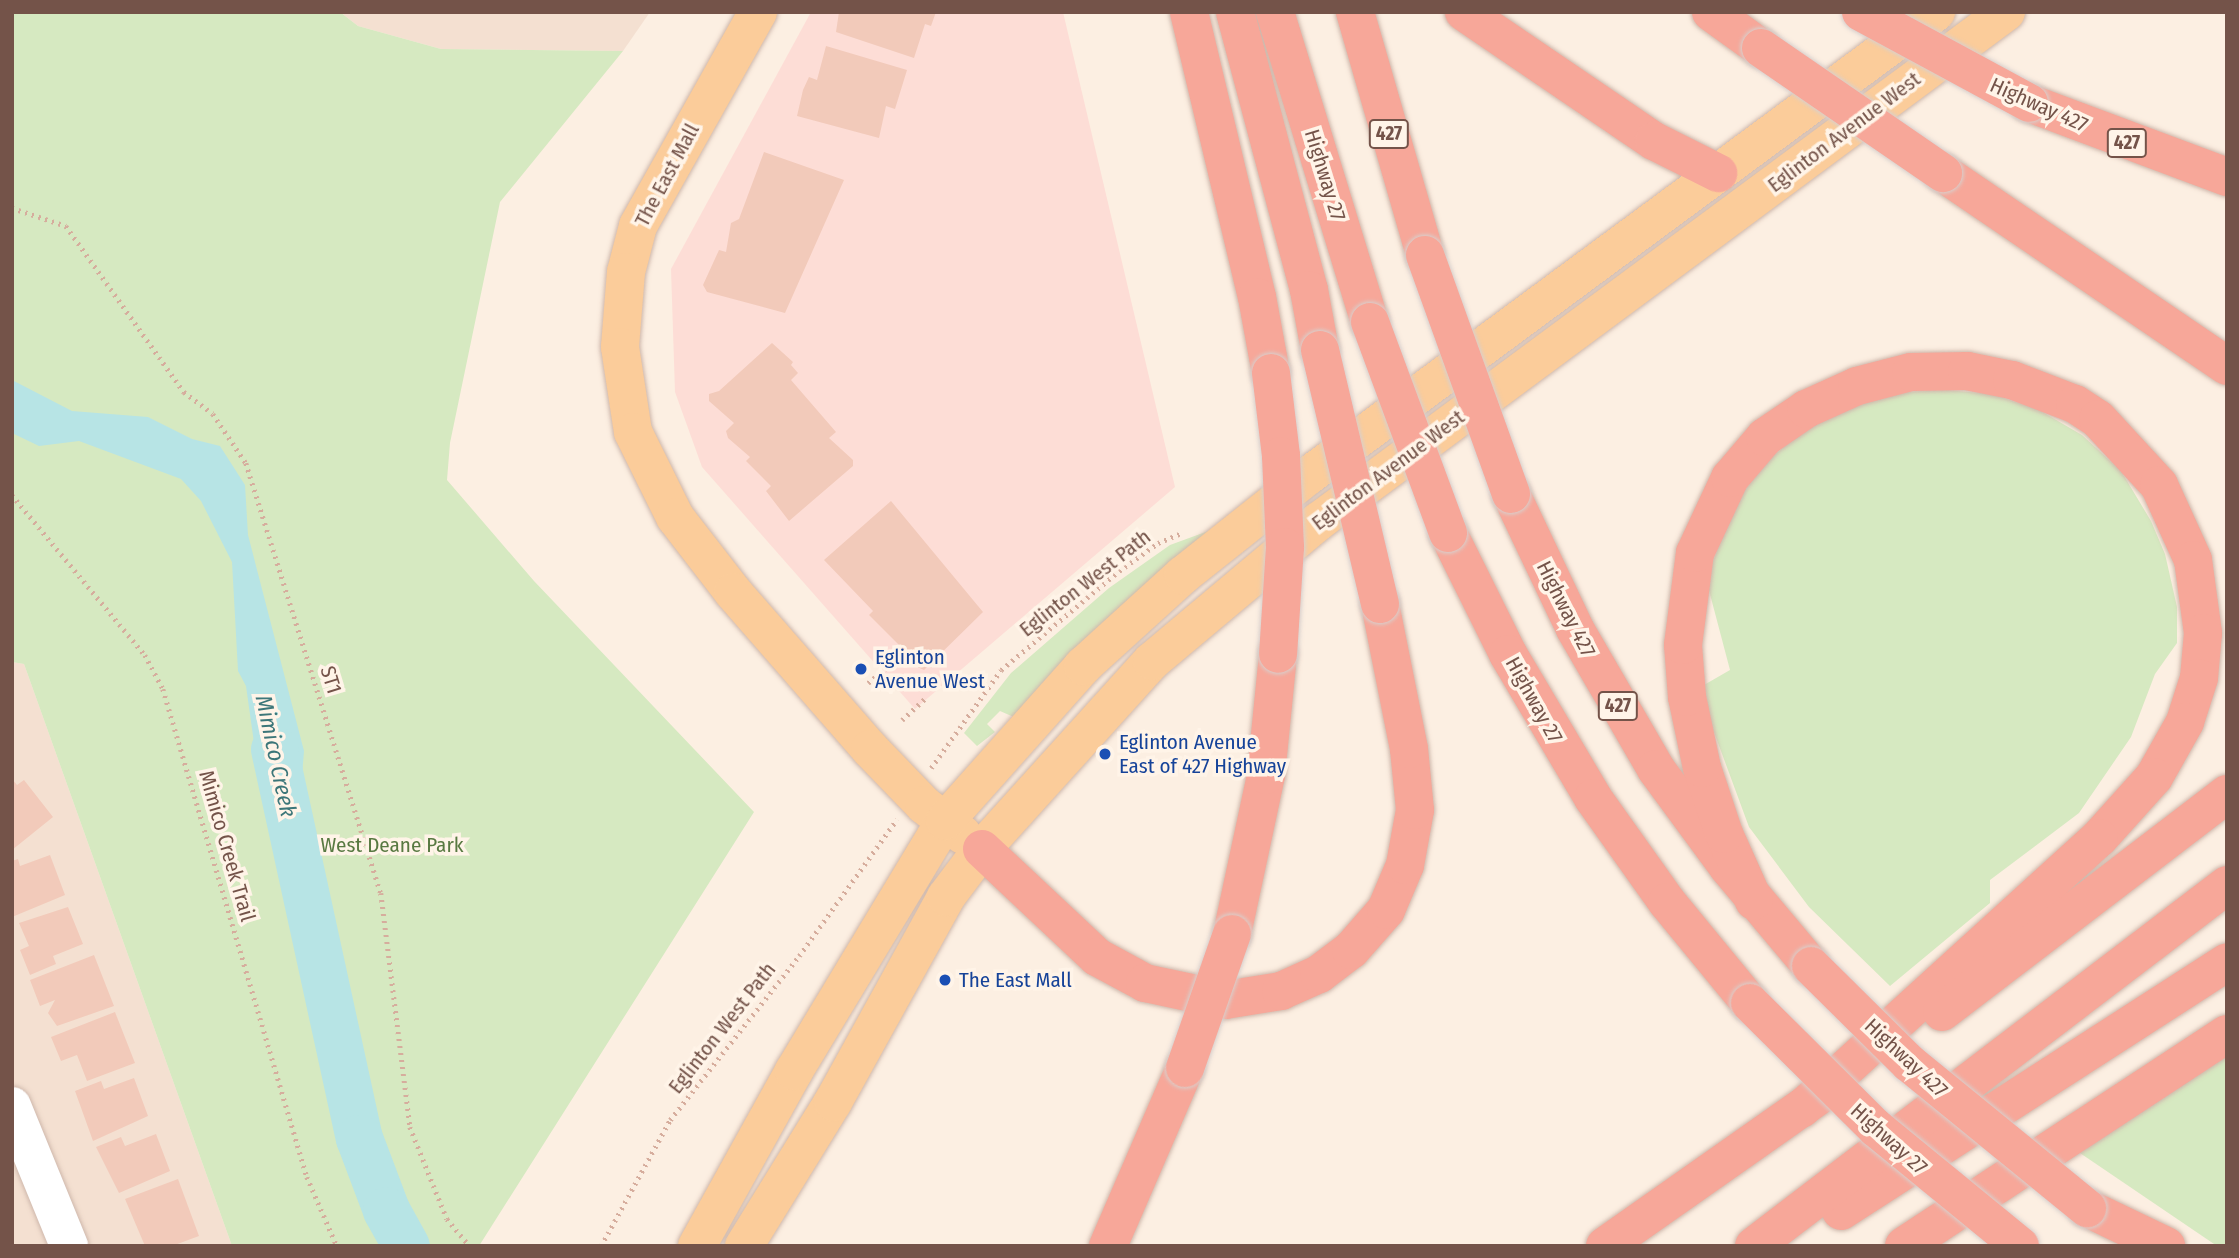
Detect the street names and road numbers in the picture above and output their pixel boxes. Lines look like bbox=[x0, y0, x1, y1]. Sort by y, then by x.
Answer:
street label: Eglinton Avenue West bbox=[1763, 66, 1925, 198]
street label: Highway 427 bbox=[1986, 72, 2092, 138]
road number: 427 bbox=[1368, 118, 1410, 150]
street label: The East Mall bbox=[629, 119, 705, 231]
street label: Highway 27 bbox=[1299, 126, 1351, 224]
road number: 427 bbox=[2106, 127, 2148, 158]
street label: Eglinton Avenue West bbox=[1307, 404, 1469, 536]
street label: Eglinton West Path bbox=[1014, 524, 1156, 642]
street label: Highway 427 bbox=[1531, 557, 1601, 661]
street label: Highway 27 bbox=[1500, 653, 1568, 747]
street label: ST1 bbox=[315, 663, 347, 697]
road number: 427 bbox=[1597, 691, 1639, 722]
street label: Mimico Creek Trail bbox=[193, 768, 261, 924]
street label: Eglinton West Path bbox=[663, 957, 781, 1099]
street label: Highway 427 bbox=[1859, 1013, 1953, 1103]
street label: Highway 27 bbox=[1846, 1098, 1932, 1180]

